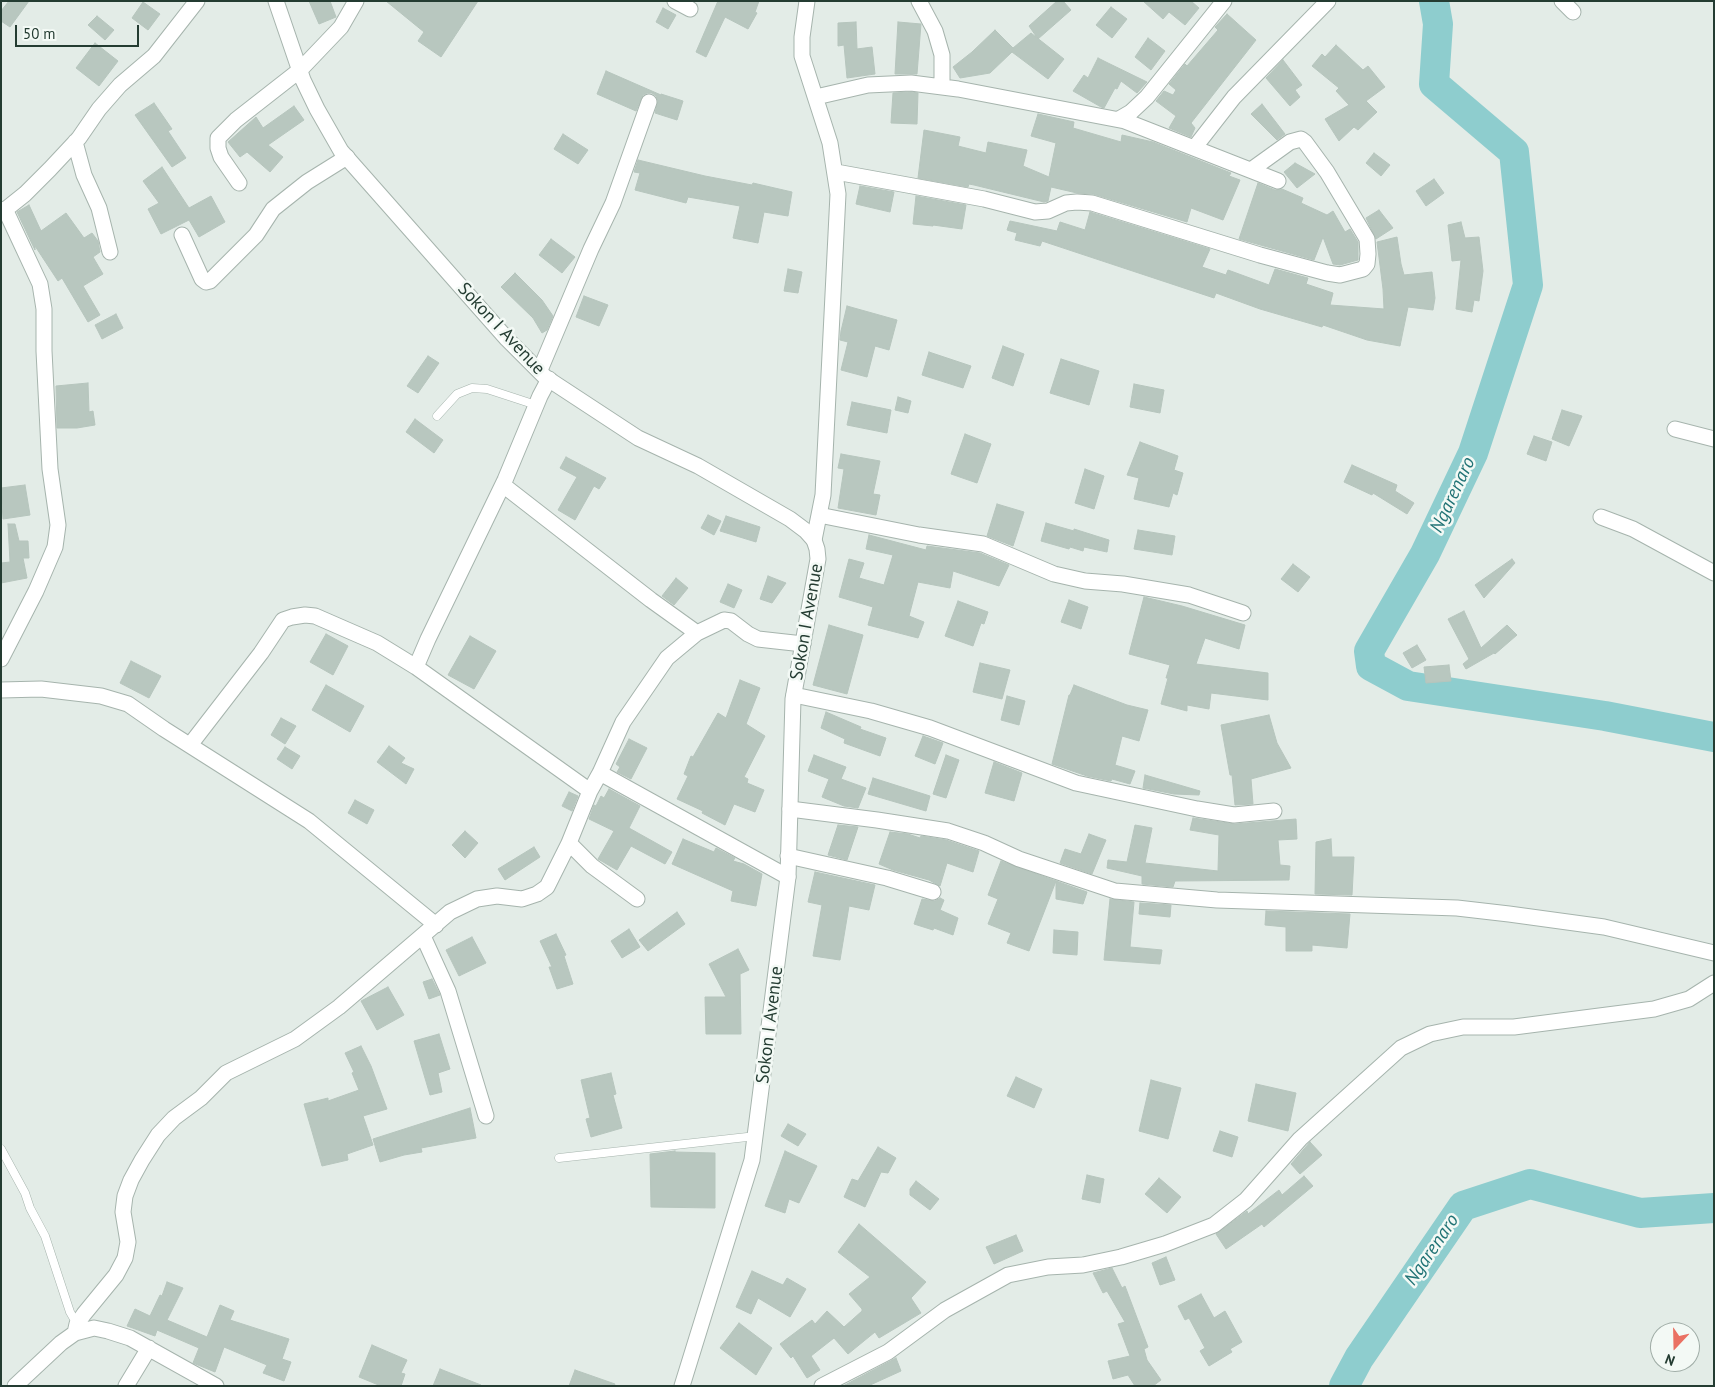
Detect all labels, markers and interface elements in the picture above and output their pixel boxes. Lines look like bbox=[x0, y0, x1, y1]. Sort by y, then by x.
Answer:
scale bar bbox=[18, 15, 141, 47]
text: 50 m bbox=[23, 24, 56, 43]
street label: Sokon I Avenue bbox=[453, 278, 549, 380]
water label: Ngarenaro bbox=[1426, 454, 1480, 536]
street label: Sokon I Avenue bbox=[786, 562, 828, 682]
street label: Sokon I Avenue bbox=[752, 965, 788, 1085]
water label: Ngarenaro bbox=[1400, 1210, 1464, 1290]
north arrow bbox=[1650, 1322, 1700, 1372]
text: N bbox=[1662, 1350, 1678, 1370]

